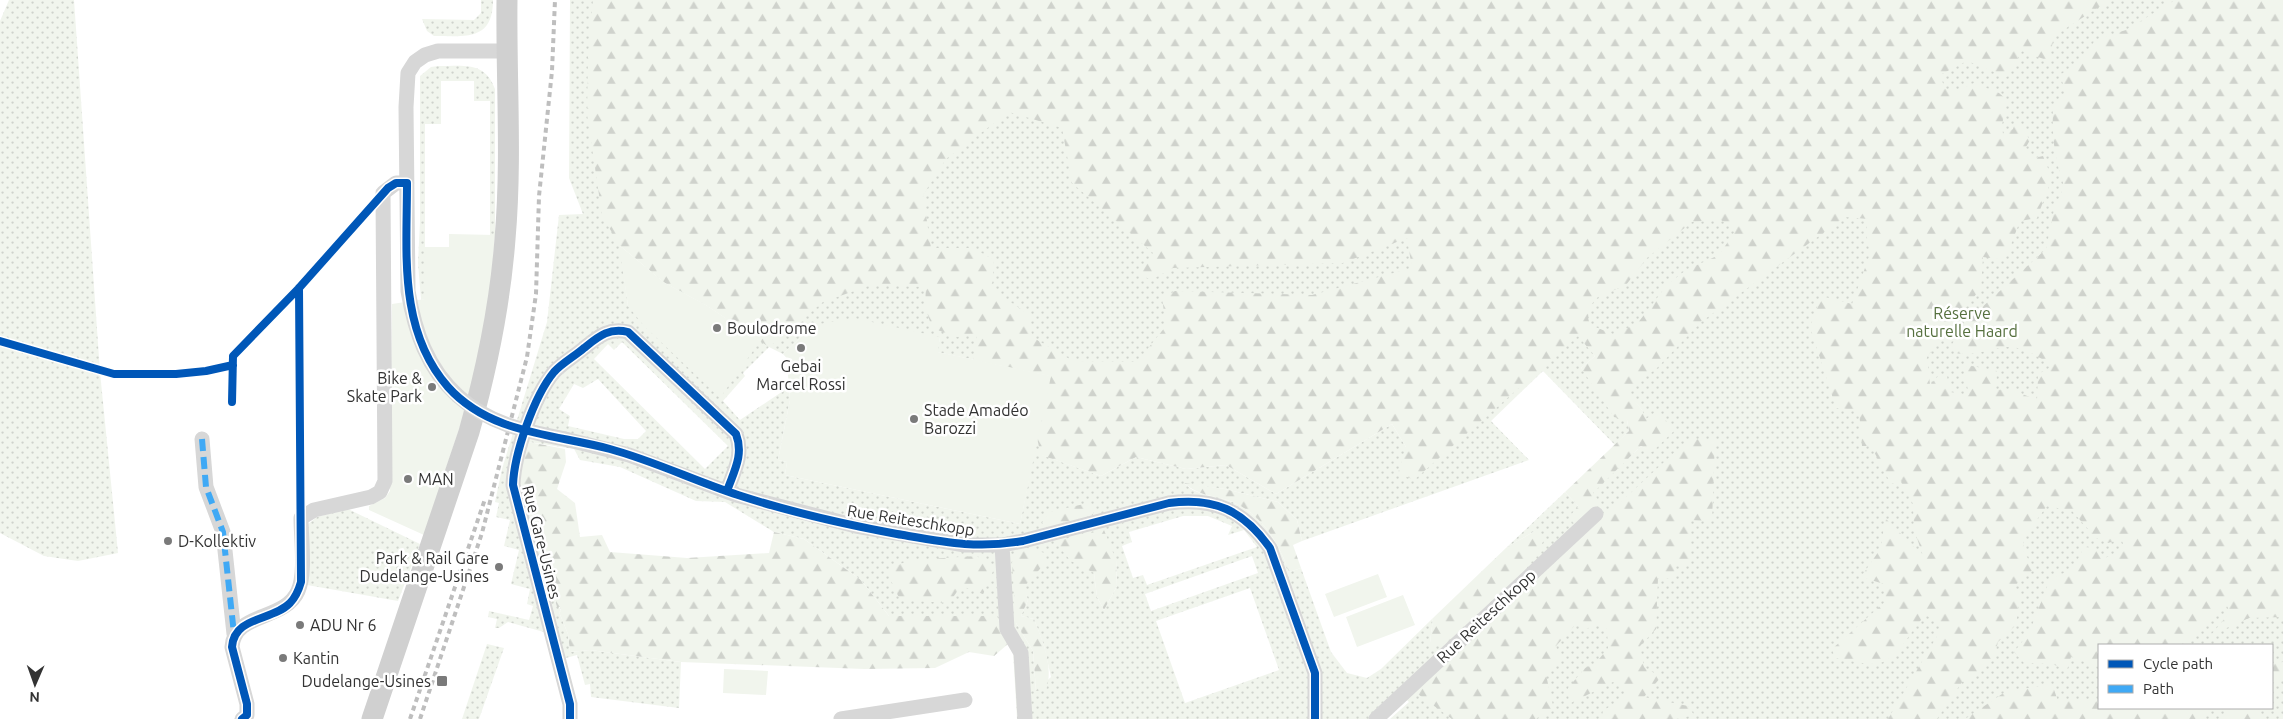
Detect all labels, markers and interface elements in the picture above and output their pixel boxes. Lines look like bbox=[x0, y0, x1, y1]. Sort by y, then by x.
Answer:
park label: Réserve naturelle Haard bbox=[1906, 304, 2018, 340]
place label: Boulodrome bbox=[727, 319, 817, 337]
marker: Boulodrome bbox=[711, 322, 723, 334]
marker: Gebai Marcel Rossi bbox=[795, 342, 807, 354]
place label: Gebai Marcel Rossi bbox=[756, 357, 846, 393]
place label: Bike & Skate Park bbox=[347, 369, 423, 405]
marker: Bike & Skate Park bbox=[426, 381, 438, 393]
place label: Stade Amadéo Barozzi bbox=[924, 401, 1029, 437]
marker: Stade Amadéo Barozzi bbox=[908, 413, 920, 425]
place label: MAN bbox=[418, 470, 454, 488]
marker: MAN bbox=[402, 473, 414, 485]
street label: Rue Gare-Usines bbox=[519, 483, 565, 601]
street label: Rue Reiteschkopp bbox=[846, 501, 976, 539]
place label: D-Kollektiv bbox=[178, 532, 256, 550]
marker: D-Kollektiv bbox=[162, 535, 174, 547]
place label: Park & Rail Gare Dudelange-Usines bbox=[359, 549, 489, 585]
marker: Park & Rail Gare Dudelange-Usines bbox=[493, 561, 505, 573]
street label: Rue Reiteschkopp bbox=[1433, 566, 1539, 666]
place label: ADU Nr 6 bbox=[310, 616, 376, 634]
marker: ADU Nr 6 bbox=[294, 619, 306, 631]
legend bbox=[2098, 644, 2273, 709]
place label: Kantin bbox=[293, 649, 339, 667]
marker: Kantin bbox=[277, 652, 289, 664]
text: Cycle path bbox=[2143, 655, 2213, 672]
north arrow bbox=[10, 659, 60, 709]
place label: Dudelange-Usines bbox=[301, 672, 431, 690]
marker: Dudelange-Usines bbox=[435, 674, 449, 688]
text: Path bbox=[2143, 680, 2174, 697]
text: N bbox=[29, 689, 40, 705]

